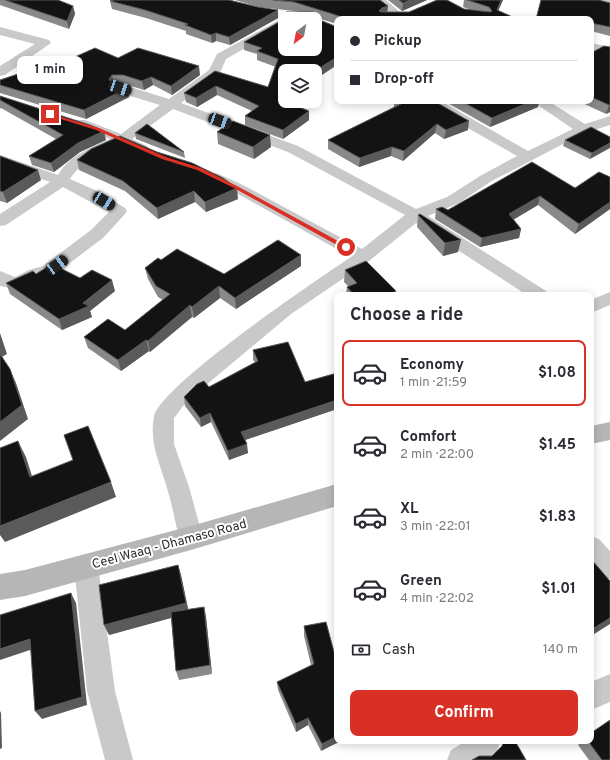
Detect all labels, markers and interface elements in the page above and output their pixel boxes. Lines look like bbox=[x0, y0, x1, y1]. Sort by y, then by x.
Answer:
north arrow bbox=[278, 12, 322, 56]
map controls bbox=[278, 12, 322, 108]
text: Pickup bbox=[374, 32, 422, 51]
callout: 1 min bbox=[17, 56, 83, 84]
text: 1 min bbox=[34, 62, 66, 78]
button: layers bbox=[278, 64, 322, 108]
text: Drop-off bbox=[374, 70, 434, 89]
car bbox=[107, 78, 133, 98]
route end bbox=[41, 105, 59, 123]
car bbox=[207, 111, 233, 131]
car bbox=[91, 190, 117, 212]
route start bbox=[337, 238, 355, 256]
car bbox=[44, 253, 70, 277]
text: Choose a ride bbox=[350, 304, 463, 327]
icon: car bbox=[352, 355, 388, 391]
text: Economy bbox=[400, 356, 464, 375]
text: $1.08 bbox=[538, 364, 576, 383]
text: 1 min · 21:59 bbox=[400, 375, 467, 391]
icon: car bbox=[352, 427, 388, 463]
text: Comfort bbox=[400, 428, 457, 447]
text: $1.45 bbox=[538, 436, 576, 455]
text: 2 min · 22:00 bbox=[400, 447, 474, 463]
icon: car bbox=[352, 499, 388, 535]
text: XL bbox=[400, 500, 418, 519]
text: $1.83 bbox=[539, 508, 576, 527]
street label: Ceel Waaq - Dhamaso Road bbox=[90, 517, 249, 573]
text: 3 min · 22:01 bbox=[400, 519, 471, 535]
icon: car bbox=[352, 571, 388, 607]
text: Green bbox=[400, 572, 442, 591]
text: $1.01 bbox=[541, 580, 576, 599]
text: 4 min · 22:02 bbox=[400, 591, 474, 607]
icon: cash bbox=[350, 639, 372, 661]
text: Cash bbox=[382, 641, 415, 660]
text: 140 m bbox=[543, 642, 578, 658]
button: Confirm bbox=[350, 690, 578, 736]

